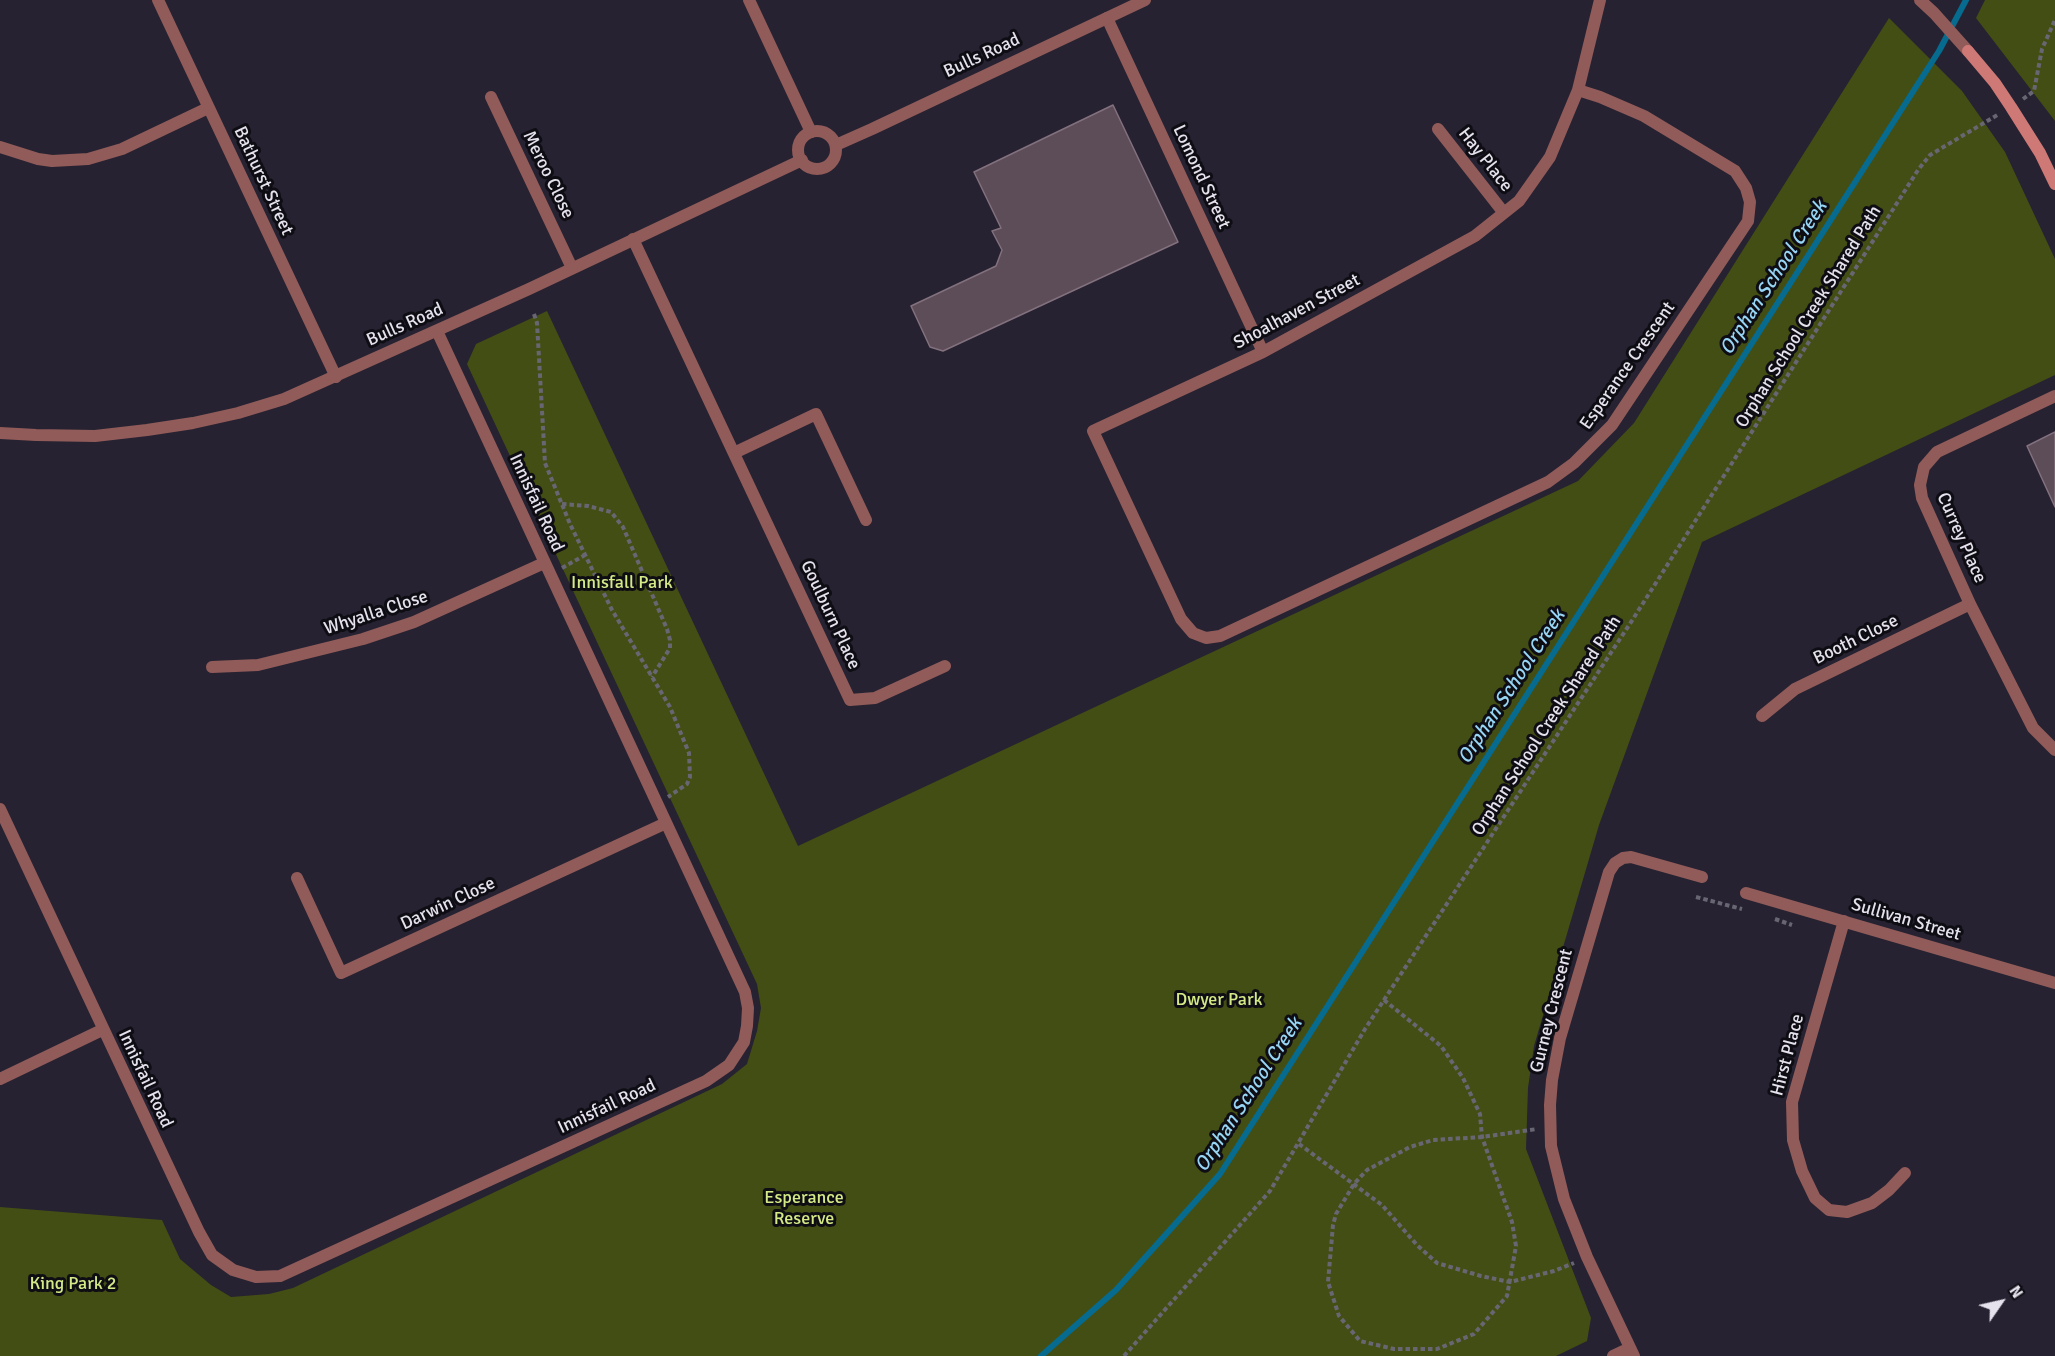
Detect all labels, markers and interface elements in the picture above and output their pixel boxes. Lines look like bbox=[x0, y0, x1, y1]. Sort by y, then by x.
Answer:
street label: Bulls Road bbox=[941, 29, 1023, 83]
street label: Lomond Street bbox=[1167, 122, 1235, 232]
street label: Bathurst Street bbox=[228, 123, 298, 239]
street label: Hay Place bbox=[1453, 124, 1517, 196]
street label: Meroo Close bbox=[518, 128, 578, 222]
water label: Orphan School Creek bbox=[1715, 196, 1833, 360]
street label: Orphan School Creek Shared Path bbox=[1732, 202, 1886, 432]
street label: Shoalhaven Street bbox=[1230, 270, 1364, 354]
street label: Esperance Crescent bbox=[1576, 298, 1680, 434]
street label: Bulls Road bbox=[363, 299, 447, 351]
street label: Innisfail Road bbox=[504, 451, 568, 555]
street label: Currey Place bbox=[1931, 489, 1991, 587]
street label: Goulburn Place bbox=[795, 557, 865, 673]
park label: Innisfall Park bbox=[571, 572, 673, 594]
street label: Whyalla Close bbox=[321, 586, 431, 640]
water label: Orphan School Creek bbox=[1453, 605, 1571, 769]
street label: Booth Close bbox=[1810, 610, 1902, 670]
street label: Orphan School Creek Shared Path bbox=[1468, 612, 1626, 840]
street label: Darwin Close bbox=[397, 873, 499, 935]
street label: Sullivan Street bbox=[1849, 894, 1963, 946]
street label: Gurney Crescent bbox=[1526, 947, 1578, 1075]
park label: Dwyer Park bbox=[1175, 989, 1263, 1011]
street label: Hirst Place bbox=[1767, 1012, 1809, 1098]
water label: Orphan School Creek bbox=[1190, 1013, 1308, 1177]
street label: Innisfail Road bbox=[113, 1027, 177, 1131]
street label: Innisfail Road bbox=[555, 1075, 659, 1139]
park label: Esperance Reserve bbox=[764, 1187, 844, 1230]
north arrow bbox=[1971, 1272, 2031, 1332]
park label: King Park 2 bbox=[29, 1273, 117, 1295]
text: N bbox=[2005, 1282, 2027, 1302]

